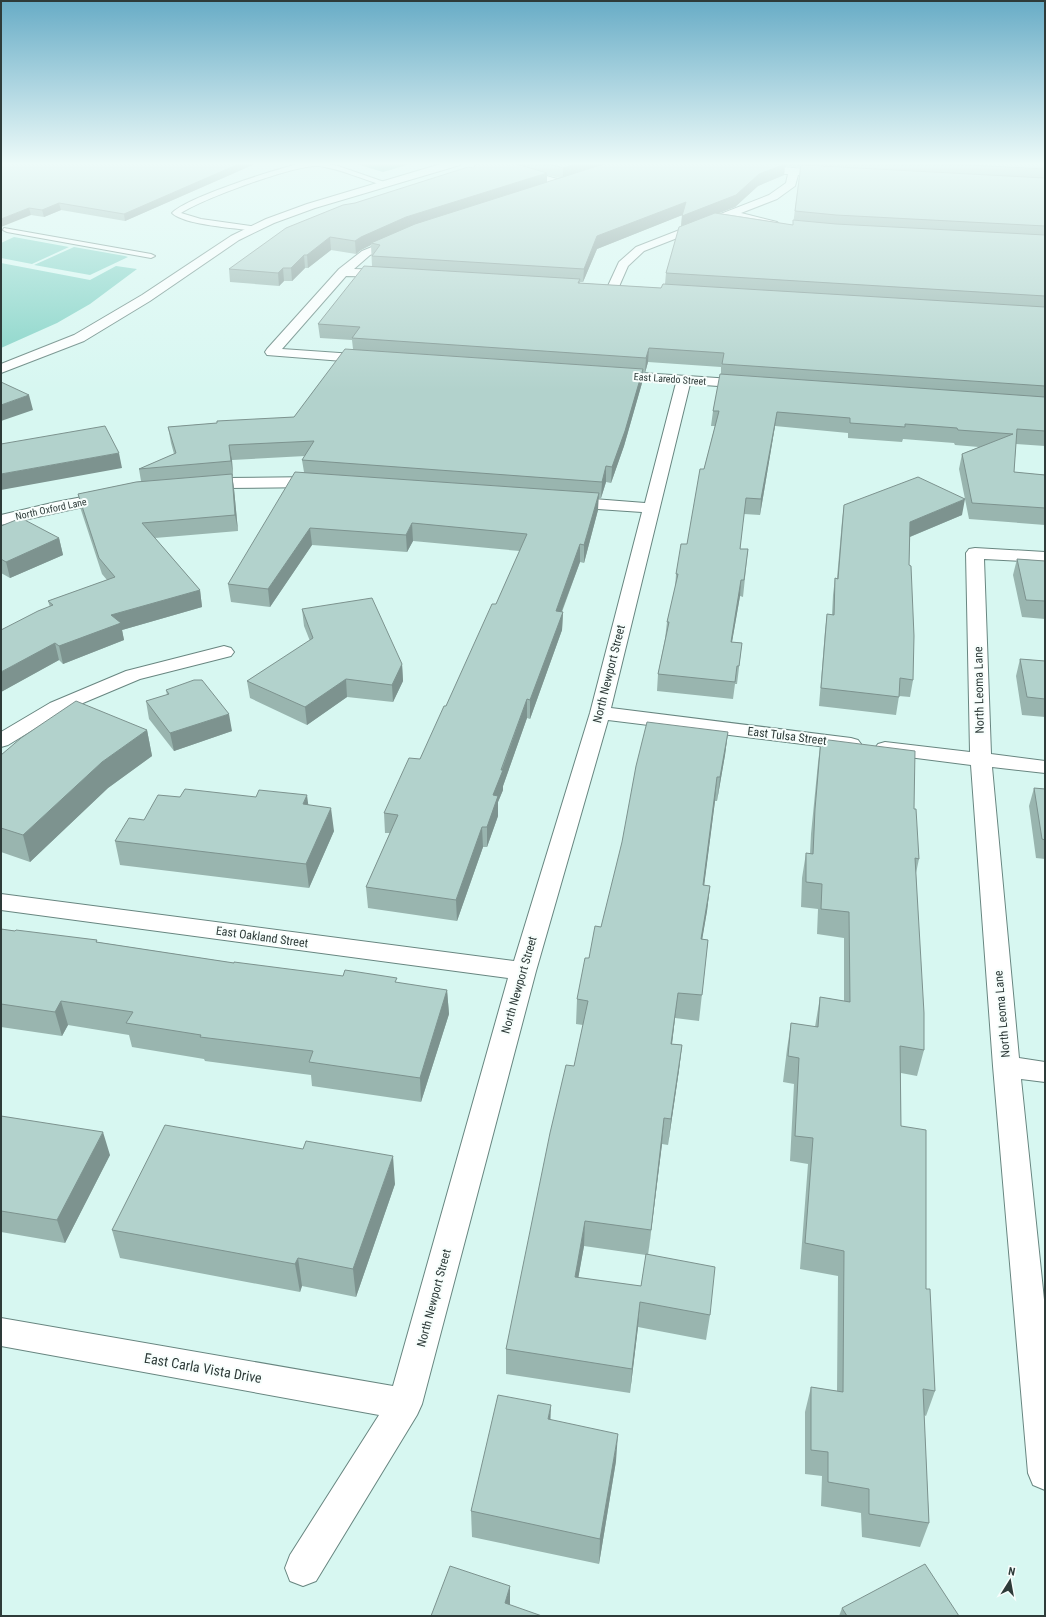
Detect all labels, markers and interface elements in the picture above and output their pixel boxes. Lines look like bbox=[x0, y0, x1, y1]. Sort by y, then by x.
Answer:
street label: East Laredo Street bbox=[633, 371, 707, 387]
street label: North Oxford Lane bbox=[14, 496, 88, 522]
street label: North Newport Street bbox=[590, 623, 628, 725]
street label: North Leoma Lane bbox=[971, 646, 987, 734]
street label: East Tulsa Street bbox=[747, 724, 828, 748]
street label: East Oakland Street bbox=[215, 924, 309, 950]
street label: North Newport Street bbox=[498, 934, 540, 1035]
street label: North Leoma Lane bbox=[991, 970, 1013, 1058]
street label: North Newport Street bbox=[414, 1247, 454, 1348]
street label: East Carla Vista Drive bbox=[143, 1350, 263, 1386]
north arrow bbox=[990, 1561, 1030, 1601]
text: N bbox=[1007, 1565, 1017, 1579]

